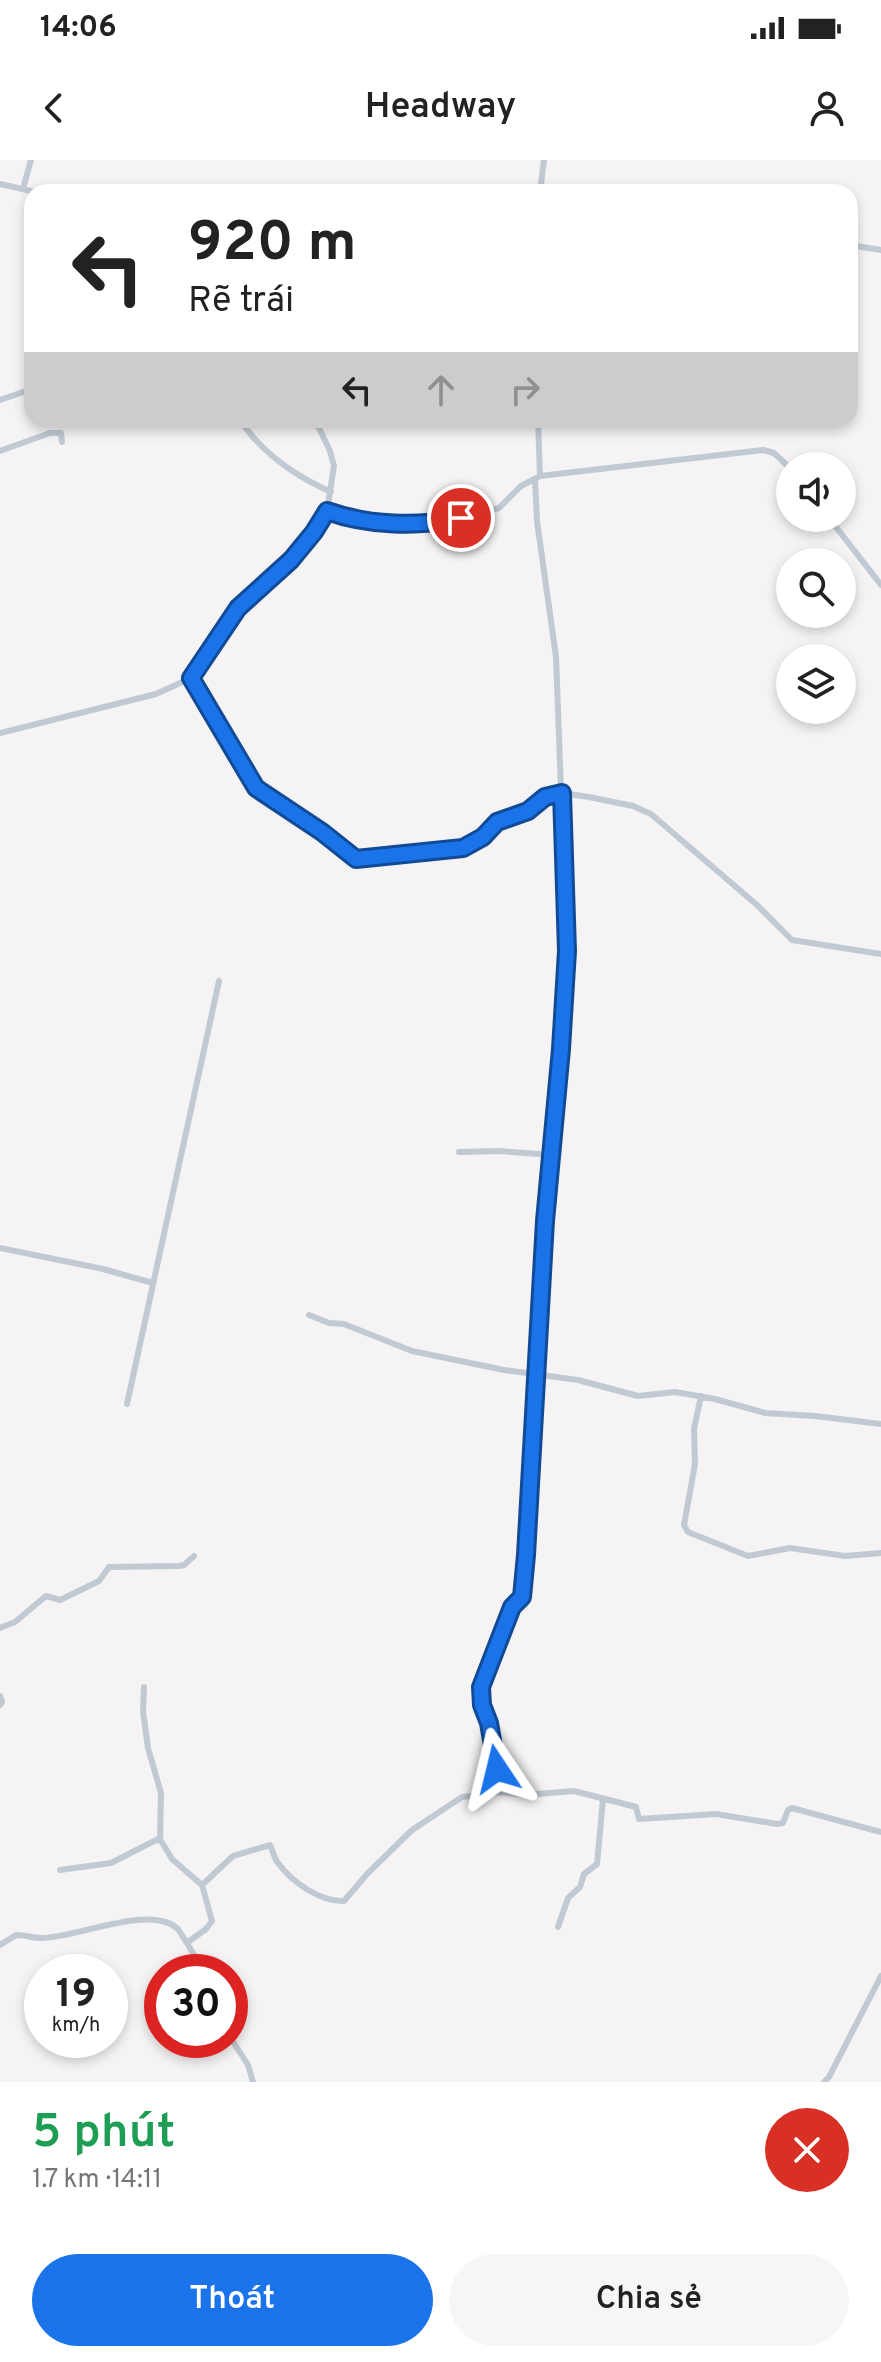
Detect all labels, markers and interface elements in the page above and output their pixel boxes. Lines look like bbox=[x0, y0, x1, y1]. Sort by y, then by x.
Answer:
text: 14:06 bbox=[40, 10, 117, 47]
text: Headway bbox=[365, 85, 516, 131]
icon: back bbox=[32, 86, 76, 130]
icon: person bbox=[805, 86, 849, 130]
text: 920 m bbox=[188, 210, 357, 280]
icon: left bbox=[56, 216, 160, 320]
text: Rẽ trái bbox=[188, 279, 294, 325]
icon: left bbox=[335, 368, 379, 412]
icon: ahead bbox=[419, 368, 463, 412]
icon: right bbox=[503, 368, 547, 412]
map controls bbox=[776, 452, 856, 724]
button: sound bbox=[776, 452, 856, 532]
pin bbox=[427, 484, 495, 552]
icon: arrive bbox=[439, 496, 483, 540]
button: search bbox=[776, 548, 856, 628]
button: layers bbox=[776, 644, 856, 724]
position arrow bbox=[455, 1727, 539, 1811]
speed limit sign: 30 bbox=[144, 1954, 248, 2058]
text: 19 bbox=[56, 1971, 96, 2021]
text: km/h bbox=[52, 2013, 100, 2039]
text: 5 phút bbox=[32, 2104, 175, 2164]
button: close bbox=[765, 2108, 849, 2192]
text: 1.7 km · 14:11 bbox=[32, 2164, 162, 2197]
button: Thoát bbox=[32, 2254, 433, 2346]
button: Chia sẻ bbox=[449, 2254, 849, 2346]

